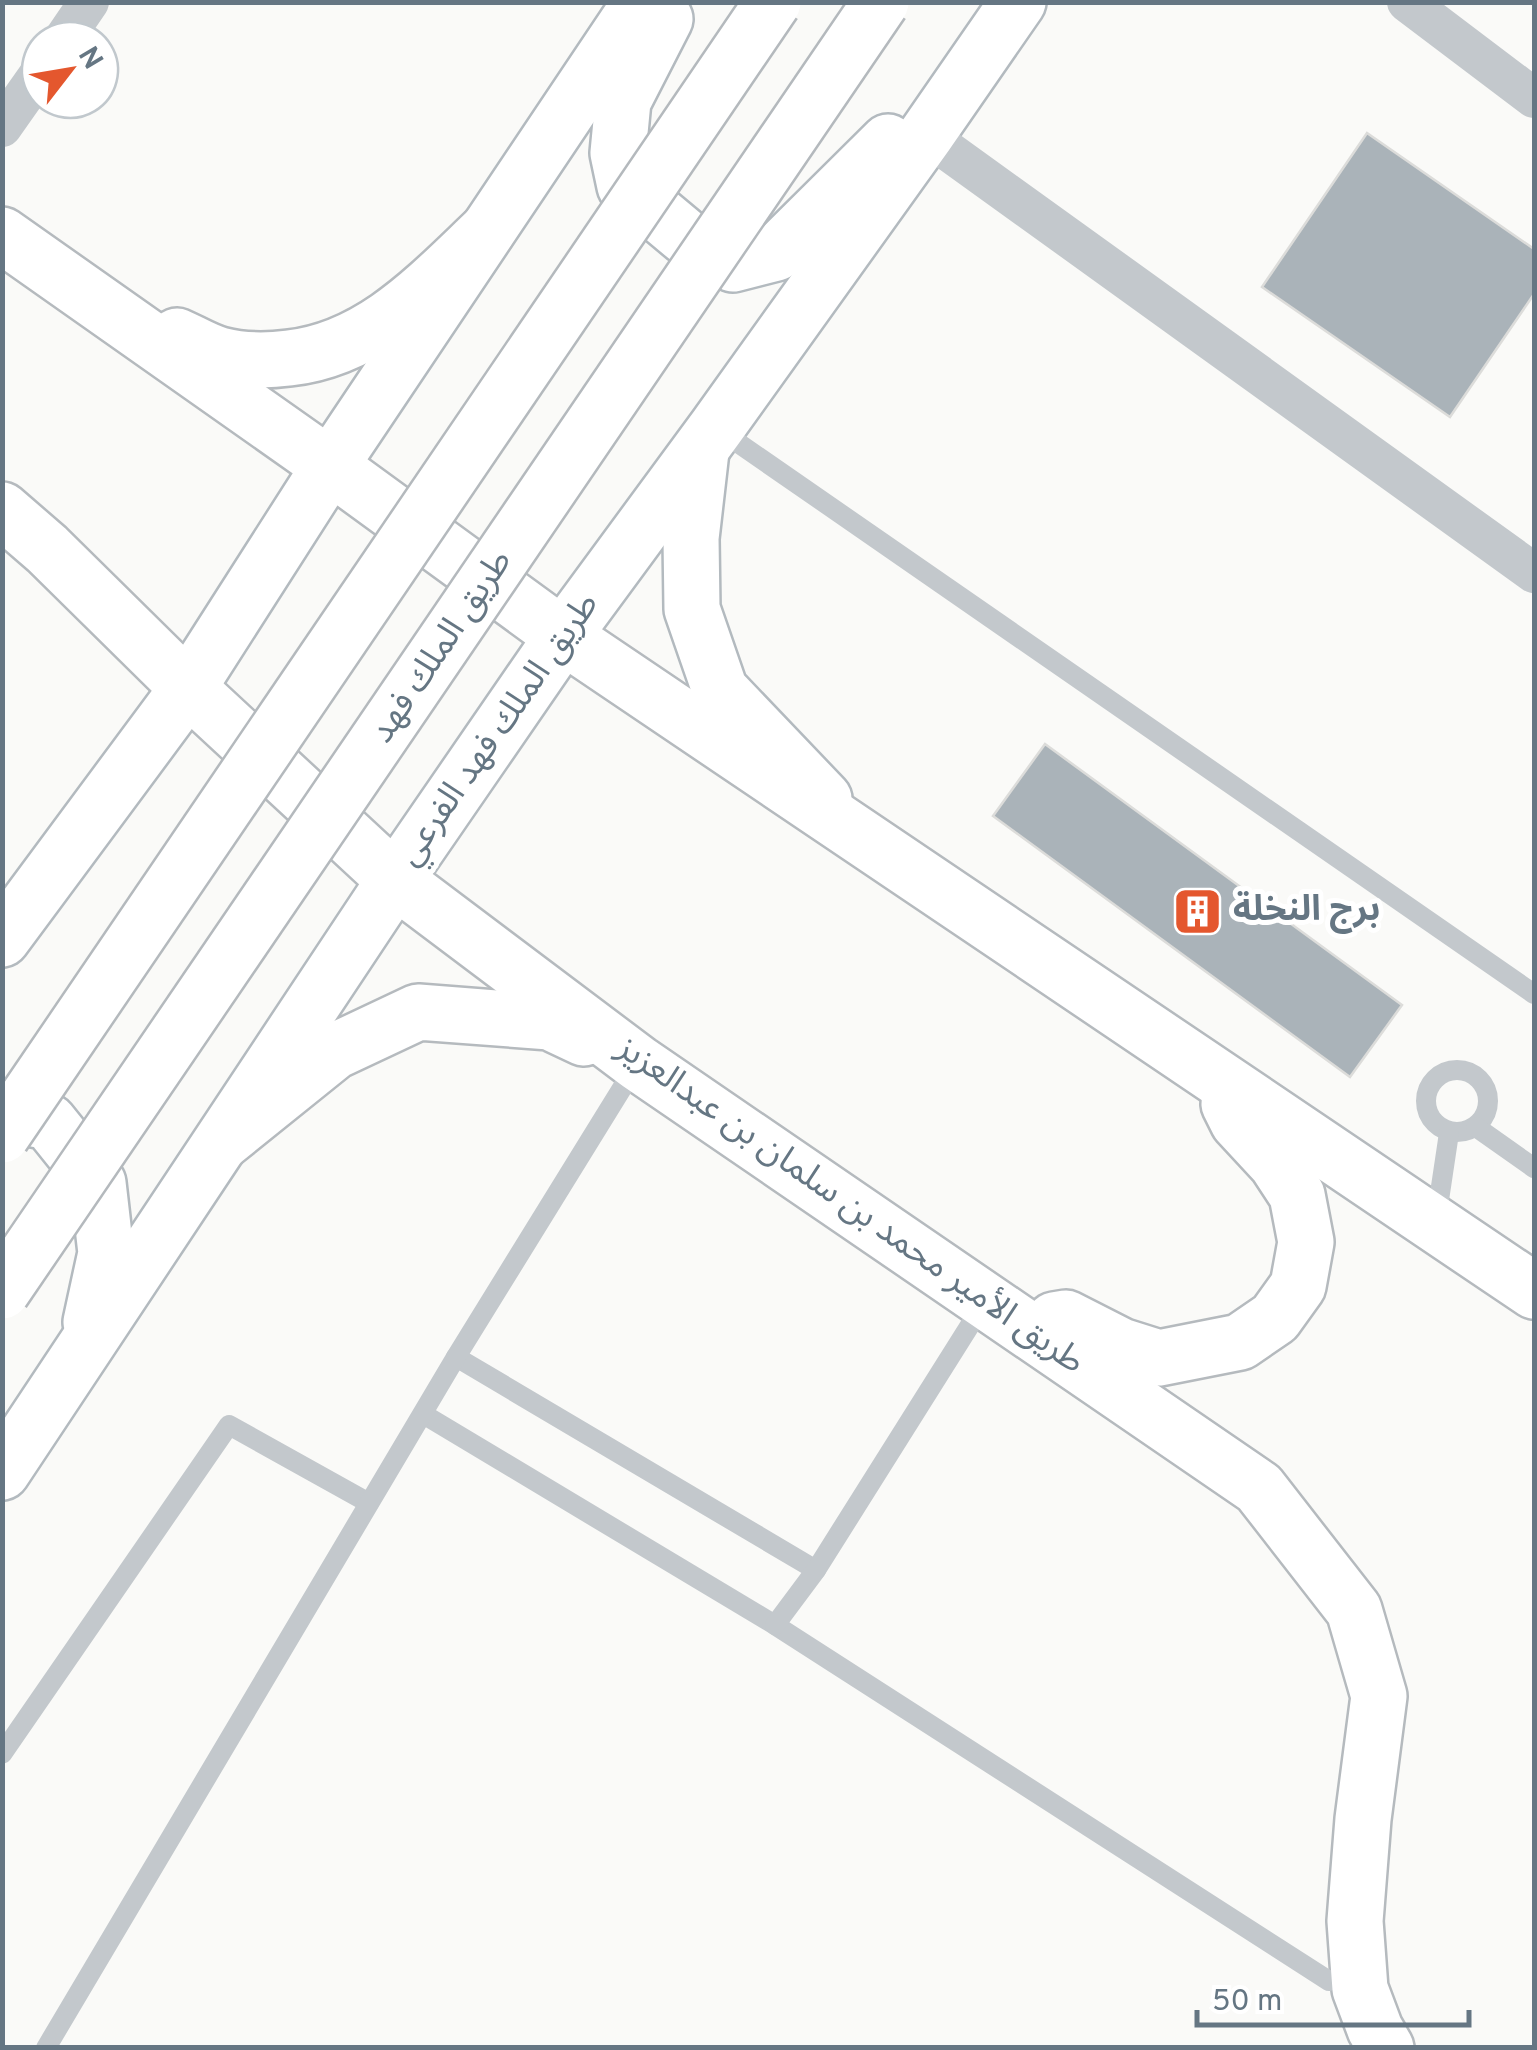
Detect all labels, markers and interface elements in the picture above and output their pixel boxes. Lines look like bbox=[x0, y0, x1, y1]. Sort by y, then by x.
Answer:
north arrow bbox=[20, 20, 120, 120]
text: N bbox=[68, 41, 109, 77]
street label: طريق الملك فهد bbox=[361, 542, 523, 752]
street label: طريق الملك فهد الفرعي bbox=[388, 585, 612, 876]
building icon: برج النخلة bbox=[1172, 885, 1224, 937]
place label: برج النخلة bbox=[1233, 889, 1380, 934]
street label: طريق الأمير محمد بن سلمان بن عبدالعزيز bbox=[607, 1026, 1093, 1385]
scale bar bbox=[1197, 1965, 1470, 2027]
text: 50 m bbox=[1212, 1984, 1282, 2021]

